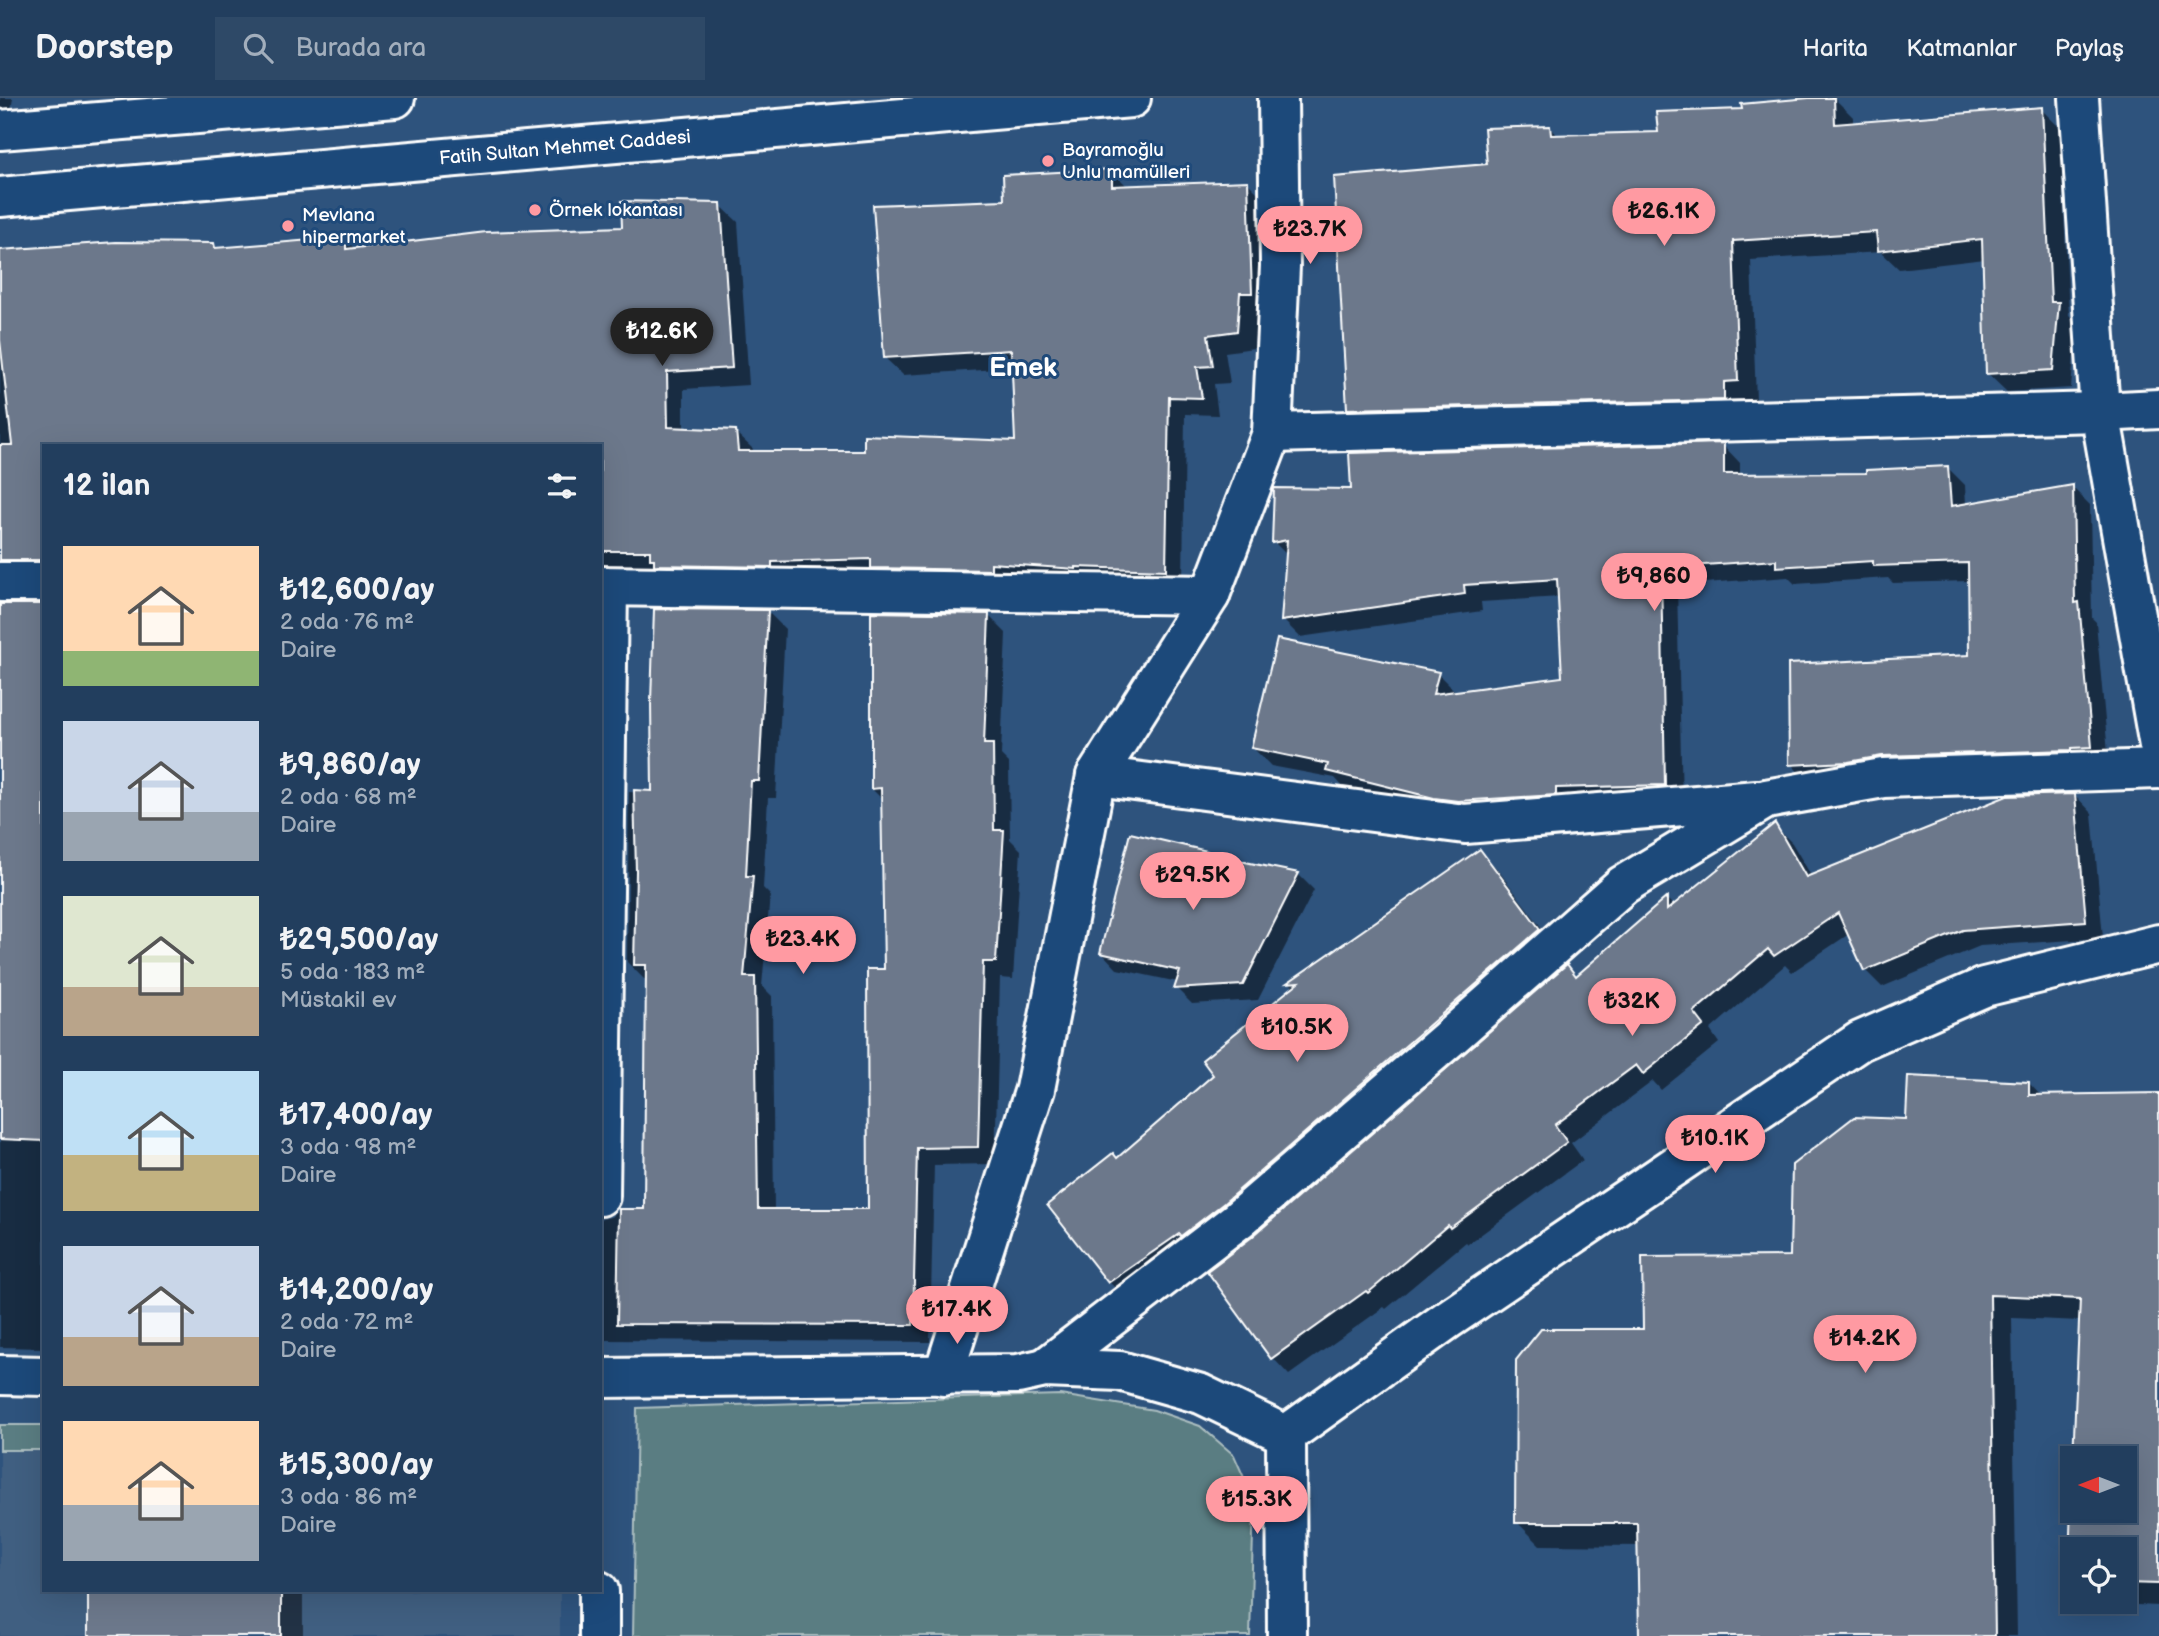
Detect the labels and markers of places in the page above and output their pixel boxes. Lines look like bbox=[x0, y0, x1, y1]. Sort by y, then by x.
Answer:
place label: Bayramoğlu Unlu mamülleri bbox=[1062, 139, 1190, 184]
marker: Bayramoğlu Unlu mamülleri bbox=[1040, 153, 1056, 169]
pin: ₺26.1K bbox=[1607, 188, 1721, 248]
place label: Örnek lokantası bbox=[549, 199, 683, 222]
marker: Örnek lokantası bbox=[527, 202, 543, 218]
place label: Mevlana hipermarket bbox=[302, 204, 406, 249]
pin: ₺23.7K bbox=[1253, 206, 1367, 266]
marker: Mevlana hipermarket bbox=[280, 218, 296, 234]
pin: ₺12.6K bbox=[605, 308, 719, 368]
pin: ₺9,860 bbox=[1597, 554, 1711, 613]
pin: ₺29.5K bbox=[1136, 852, 1250, 912]
pin: ₺23.4K bbox=[746, 916, 860, 976]
pin: ₺32K bbox=[1591, 978, 1673, 1038]
pin: ₺10.5K bbox=[1240, 1004, 1354, 1064]
pin: ₺10.1K bbox=[1658, 1116, 1772, 1175]
pin: ₺17.4K bbox=[900, 1286, 1014, 1346]
pin: ₺14.2K bbox=[1808, 1316, 1922, 1375]
pin: ₺15.3K bbox=[1200, 1476, 1314, 1536]

